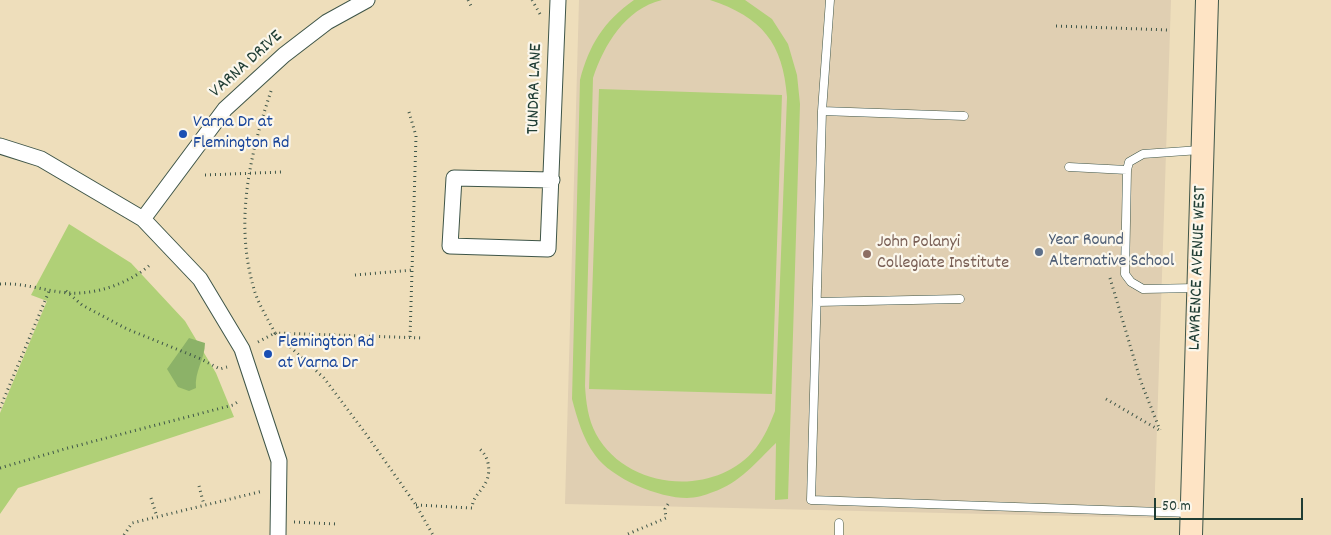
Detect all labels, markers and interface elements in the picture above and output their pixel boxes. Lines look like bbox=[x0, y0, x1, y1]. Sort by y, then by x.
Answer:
street label: VARNA DRIVE bbox=[206, 27, 288, 103]
street label: TUNDRA LANE bbox=[524, 43, 548, 135]
place label: Varna Dr at Flemington Rd bbox=[193, 113, 289, 156]
marker: Varna Dr at Flemington Rd bbox=[177, 128, 189, 140]
street label: LAWRENCE AVENUE WEST bbox=[1185, 185, 1213, 351]
place label: Year Round Alternative School bbox=[1049, 231, 1174, 274]
place label: John Polanyi Collegiate Institute bbox=[877, 233, 1009, 276]
marker: Year Round Alternative School bbox=[1033, 246, 1045, 258]
marker: John Polanyi Collegiate Institute bbox=[861, 248, 873, 260]
place label: Flemington Rd at Varna Dr bbox=[278, 333, 374, 376]
marker: Flemington Rd at Varna Dr bbox=[262, 348, 274, 360]
scale bar bbox=[1156, 488, 1305, 520]
text: 50 m bbox=[1162, 496, 1191, 518]

